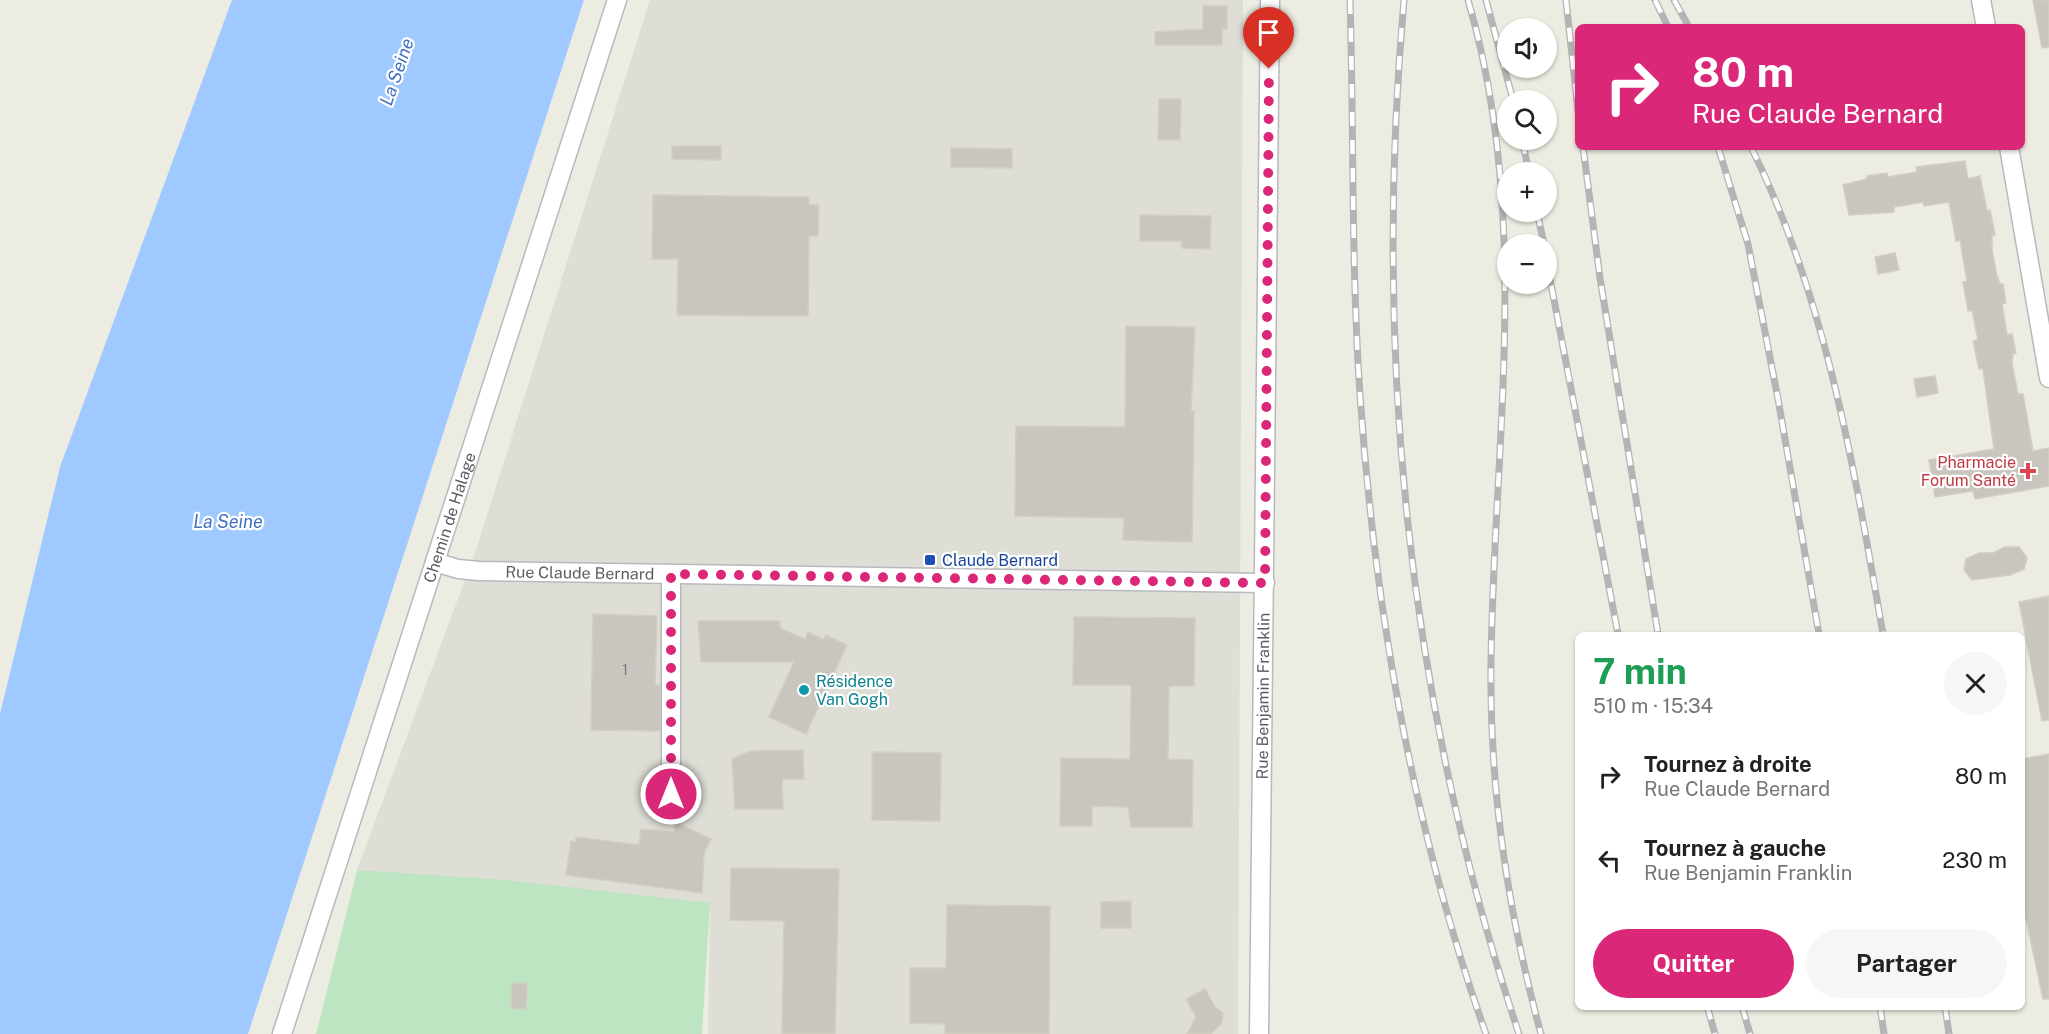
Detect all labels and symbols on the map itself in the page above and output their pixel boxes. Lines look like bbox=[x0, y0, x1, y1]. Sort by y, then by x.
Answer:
pin bbox=[1243, 7, 1294, 69]
water label: La Seine bbox=[375, 35, 418, 108]
street label: Chemin de Halage bbox=[420, 450, 480, 585]
place label: Pharmacie Forum Santé bbox=[1921, 453, 2016, 490]
marker: Pharmacie Forum Santé bbox=[2021, 464, 2035, 478]
water label: La Seine bbox=[193, 511, 263, 532]
place label: Claude Bernard bbox=[942, 551, 1058, 570]
marker: Claude Bernard bbox=[923, 553, 937, 567]
street label: Rue Claude Bernard bbox=[505, 562, 655, 584]
street label: Rue Benjamin Franklin bbox=[1253, 613, 1273, 779]
house number: 1 bbox=[622, 662, 628, 678]
place label: Résidence Van Gogh bbox=[816, 672, 893, 709]
marker: Résidence Van Gogh bbox=[797, 683, 811, 697]
position arrow bbox=[639, 762, 703, 826]

